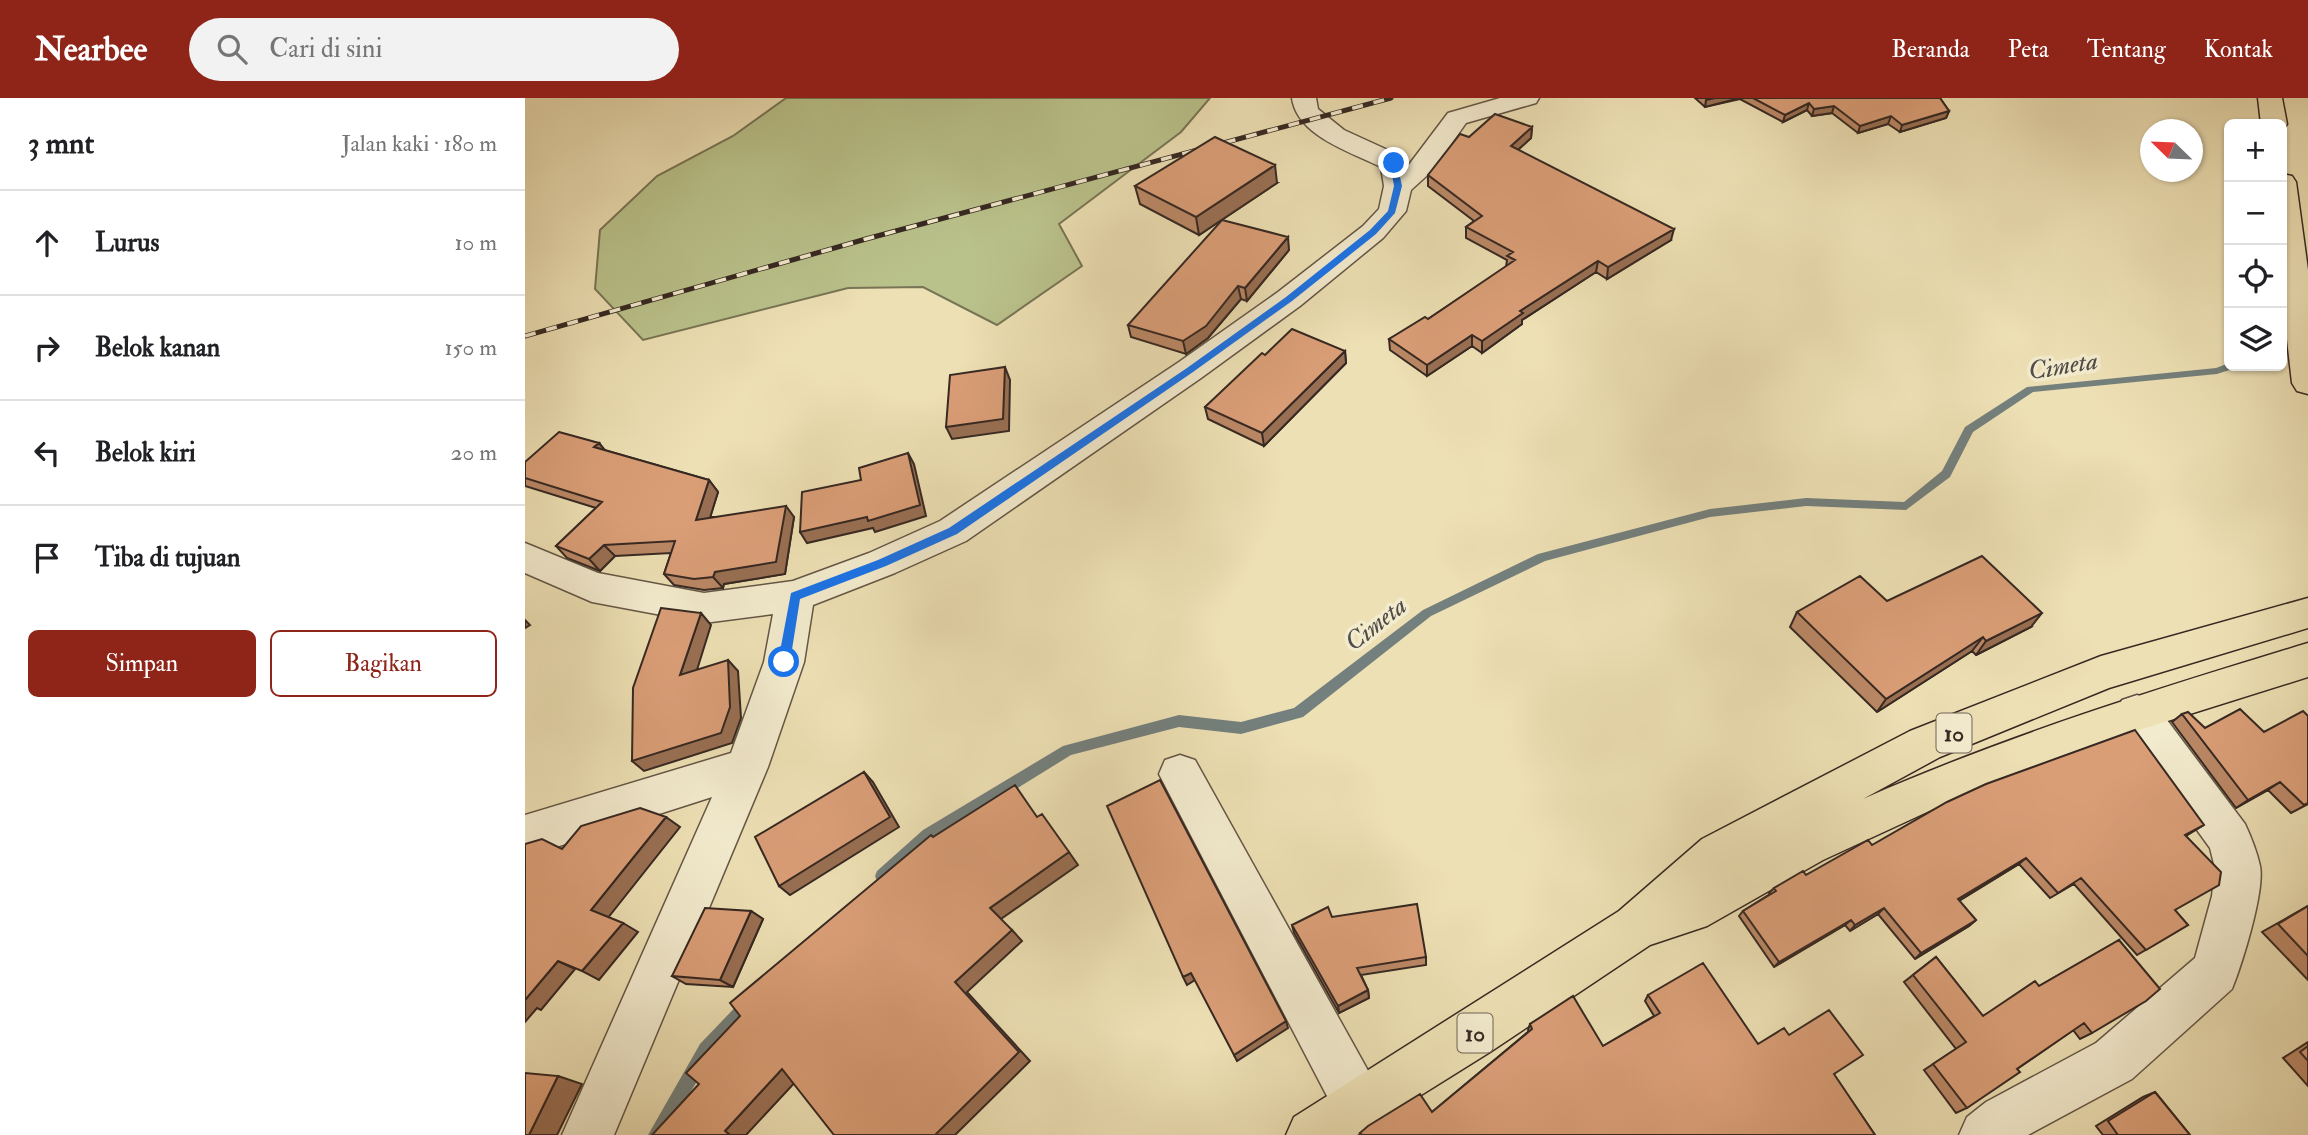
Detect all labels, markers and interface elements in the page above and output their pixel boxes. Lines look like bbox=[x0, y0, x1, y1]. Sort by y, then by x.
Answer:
search box bbox=[189, 18, 679, 81]
text: Nearbee bbox=[35, 29, 147, 70]
icon: search bbox=[213, 30, 251, 68]
text: Cari di sini bbox=[269, 33, 382, 65]
text: Beranda bbox=[1891, 34, 1970, 65]
text: Peta bbox=[2008, 34, 2049, 65]
text: Tentang bbox=[2087, 34, 2166, 65]
text: Kontak bbox=[2204, 34, 2273, 65]
north arrow bbox=[2140, 119, 2203, 182]
map controls bbox=[2224, 119, 2287, 371]
button: + bbox=[2224, 119, 2287, 182]
text: 3 mnt bbox=[28, 125, 94, 162]
text: Jalan kaki · 180 m bbox=[342, 129, 497, 158]
route end bbox=[1378, 147, 1409, 178]
button: − bbox=[2224, 182, 2287, 245]
icon: ahead bbox=[28, 224, 66, 262]
text: Lurus bbox=[95, 227, 159, 259]
text: 10 m bbox=[454, 228, 497, 257]
button: locate bbox=[2224, 245, 2287, 308]
button: layers bbox=[2224, 308, 2287, 371]
icon: right bbox=[28, 329, 66, 367]
text: Belok kanan bbox=[95, 332, 220, 364]
text: 150 m bbox=[444, 333, 497, 362]
water label: Cimeta bbox=[2026, 345, 2100, 387]
icon: left bbox=[28, 434, 66, 472]
text: Belok kiri bbox=[95, 437, 196, 469]
text: 20 m bbox=[451, 438, 497, 467]
icon: arrive bbox=[28, 539, 66, 577]
text: Tiba di tujuan bbox=[95, 542, 240, 574]
water label: Cimeta bbox=[1339, 590, 1413, 658]
button: Simpan bbox=[28, 630, 256, 697]
button: Bagikan bbox=[270, 630, 497, 697]
route start bbox=[768, 646, 799, 677]
road number: 10 bbox=[1937, 713, 1971, 752]
road number: 10 bbox=[1457, 1014, 1493, 1052]

